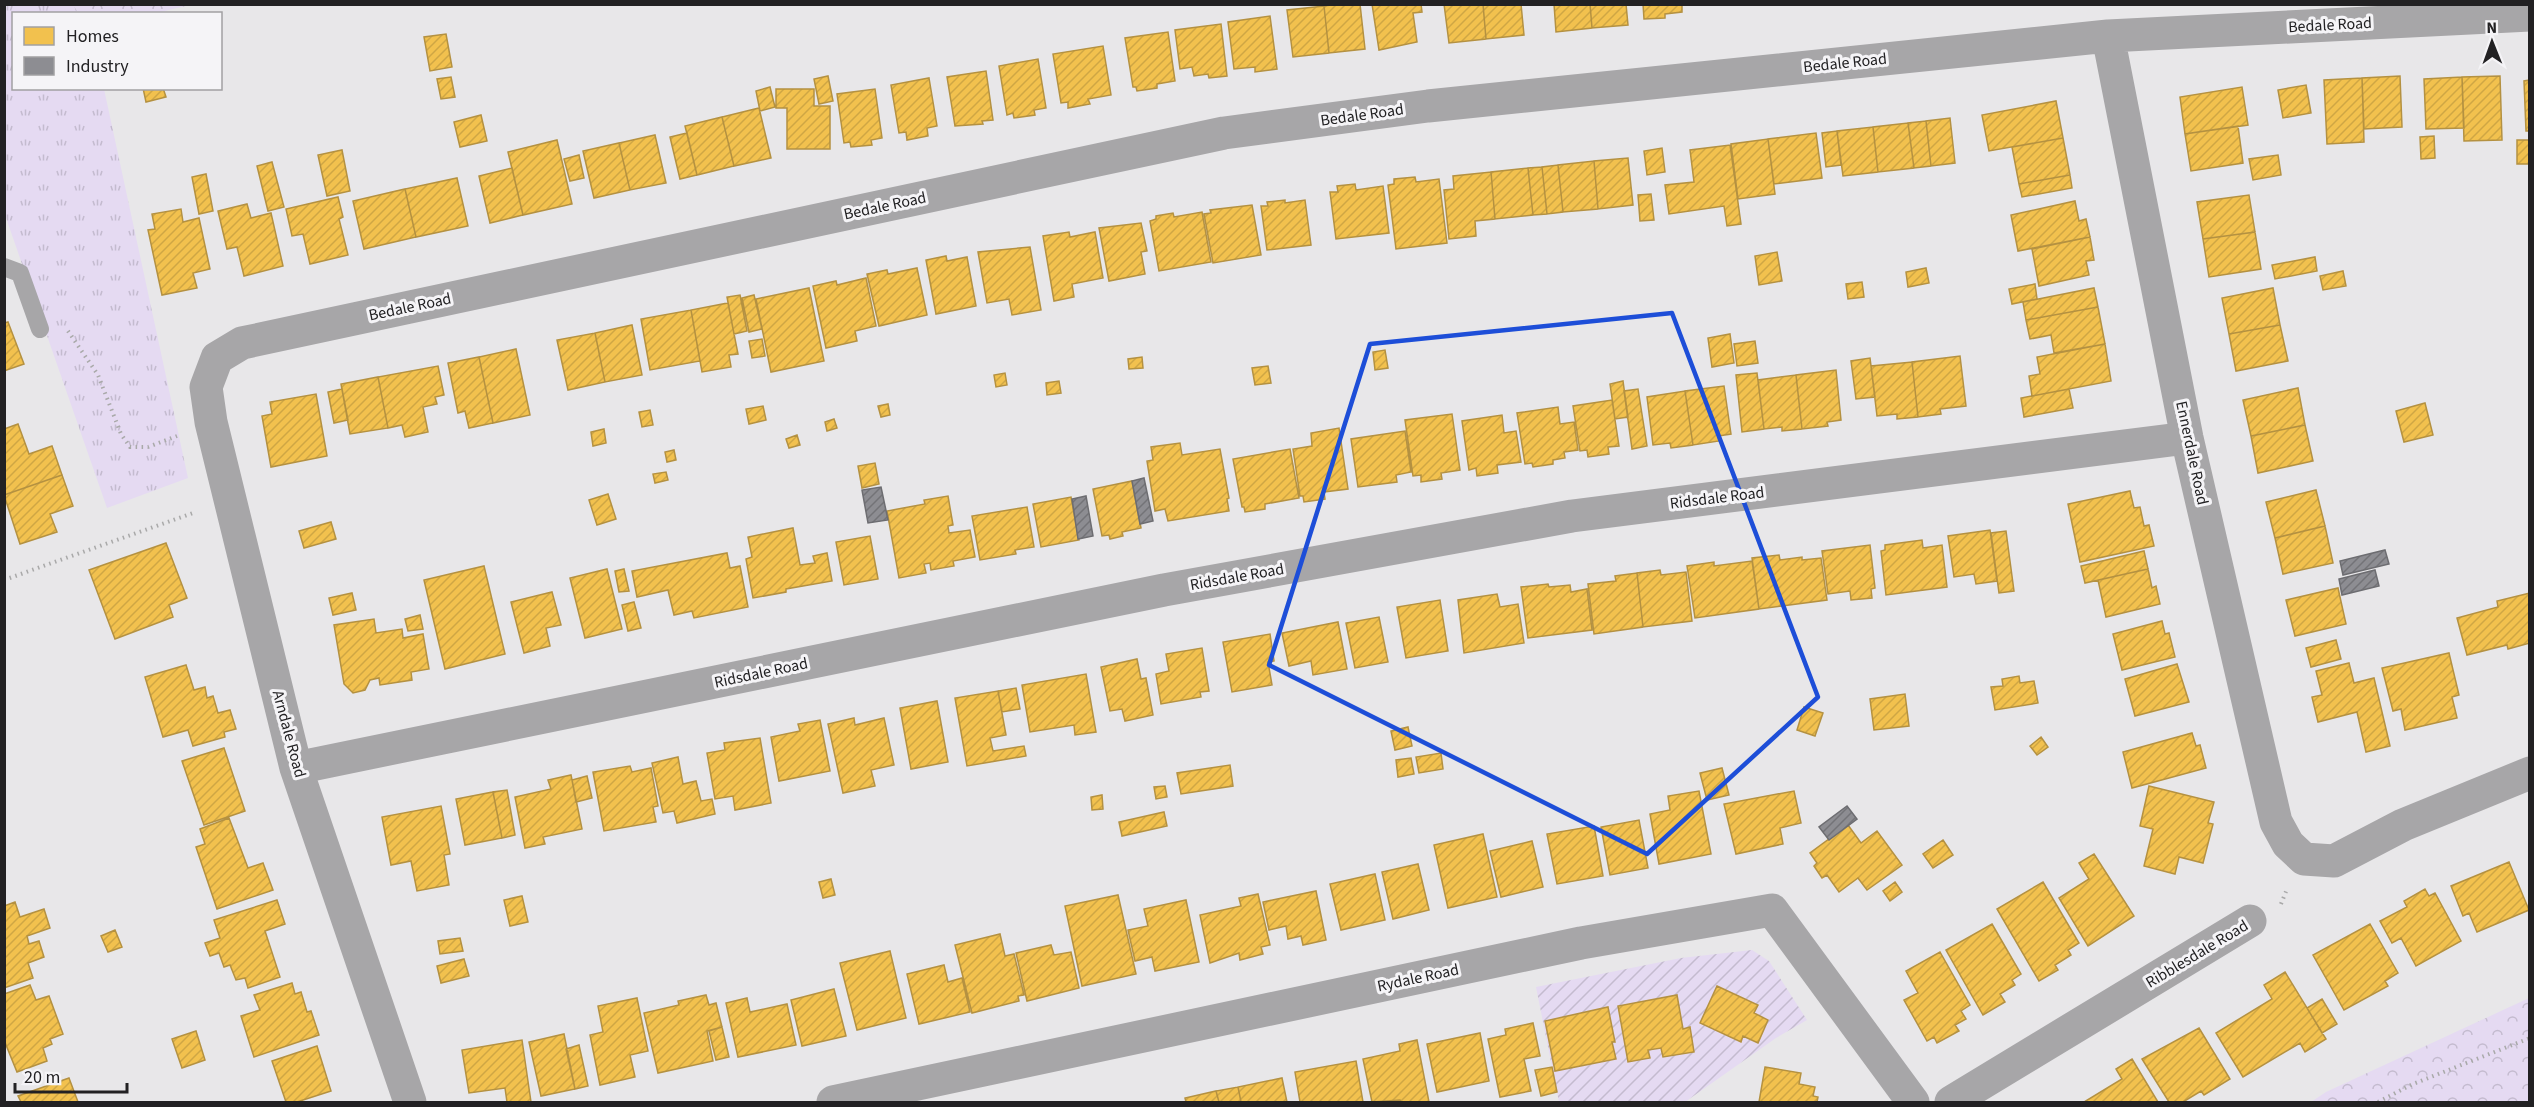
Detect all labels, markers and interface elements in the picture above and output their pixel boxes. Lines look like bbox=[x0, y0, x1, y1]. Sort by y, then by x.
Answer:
legend bbox=[12, 12, 222, 90]
street label: Bedale Road bbox=[2288, 12, 2372, 38]
north arrow bbox=[2462, 12, 2522, 72]
text: N bbox=[2486, 17, 2497, 39]
text: Homes bbox=[66, 24, 119, 49]
street label: Bedale Road bbox=[1802, 48, 1888, 78]
text: Industry bbox=[66, 54, 129, 79]
street label: Bedale Road bbox=[1319, 98, 1405, 132]
street label: Bedale Road bbox=[842, 187, 928, 225]
street label: Bedale Road bbox=[367, 288, 453, 326]
street label: Ennerdale Road bbox=[2170, 399, 2214, 507]
street label: Ridsdale Road bbox=[1668, 481, 1766, 515]
street label: Ridsdale Road bbox=[1188, 558, 1286, 596]
street label: Ridsdale Road bbox=[712, 652, 810, 694]
street label: Arndale Road bbox=[267, 688, 311, 780]
street label: Ribblesdale Road bbox=[2142, 915, 2252, 993]
street label: Rydale Road bbox=[1375, 959, 1461, 997]
scale bar bbox=[15, 1056, 128, 1094]
text: 20 m bbox=[24, 1065, 60, 1090]

